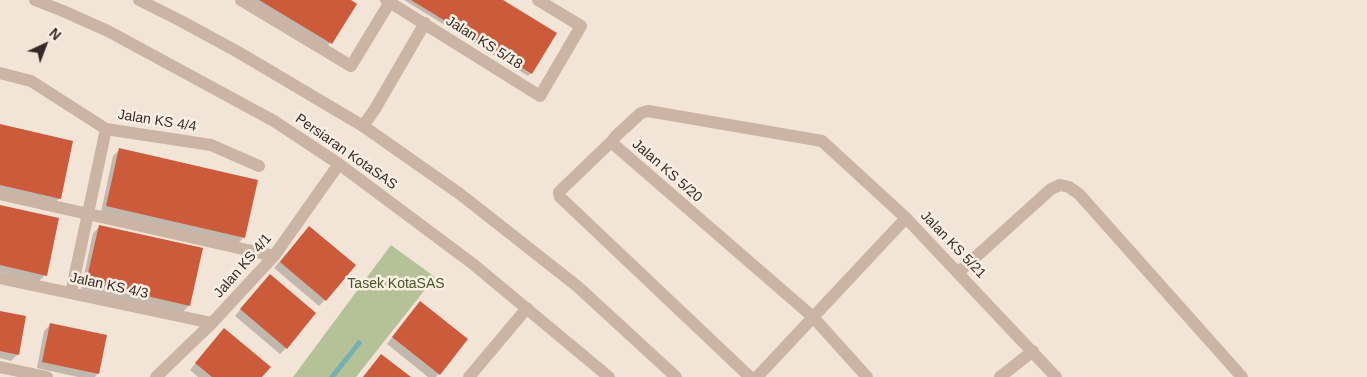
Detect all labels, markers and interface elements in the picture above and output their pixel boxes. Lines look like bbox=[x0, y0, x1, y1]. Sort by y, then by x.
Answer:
street label: Jalan KS 5/18 bbox=[443, 13, 525, 73]
north arrow bbox=[20, 20, 70, 70]
text: N bbox=[46, 25, 64, 43]
street label: Jalan KS 4/4 bbox=[116, 106, 198, 136]
street label: Persiaran KotaSAS bbox=[292, 111, 400, 193]
street label: Jalan KS 5/20 bbox=[629, 136, 705, 206]
street label: Jalan KS 5/21 bbox=[917, 208, 989, 282]
street label: Jalan KS 4/1 bbox=[211, 231, 275, 301]
street label: Jalan KS 4/3 bbox=[68, 270, 150, 302]
park label: Tasek KotaSAS bbox=[347, 276, 445, 292]

